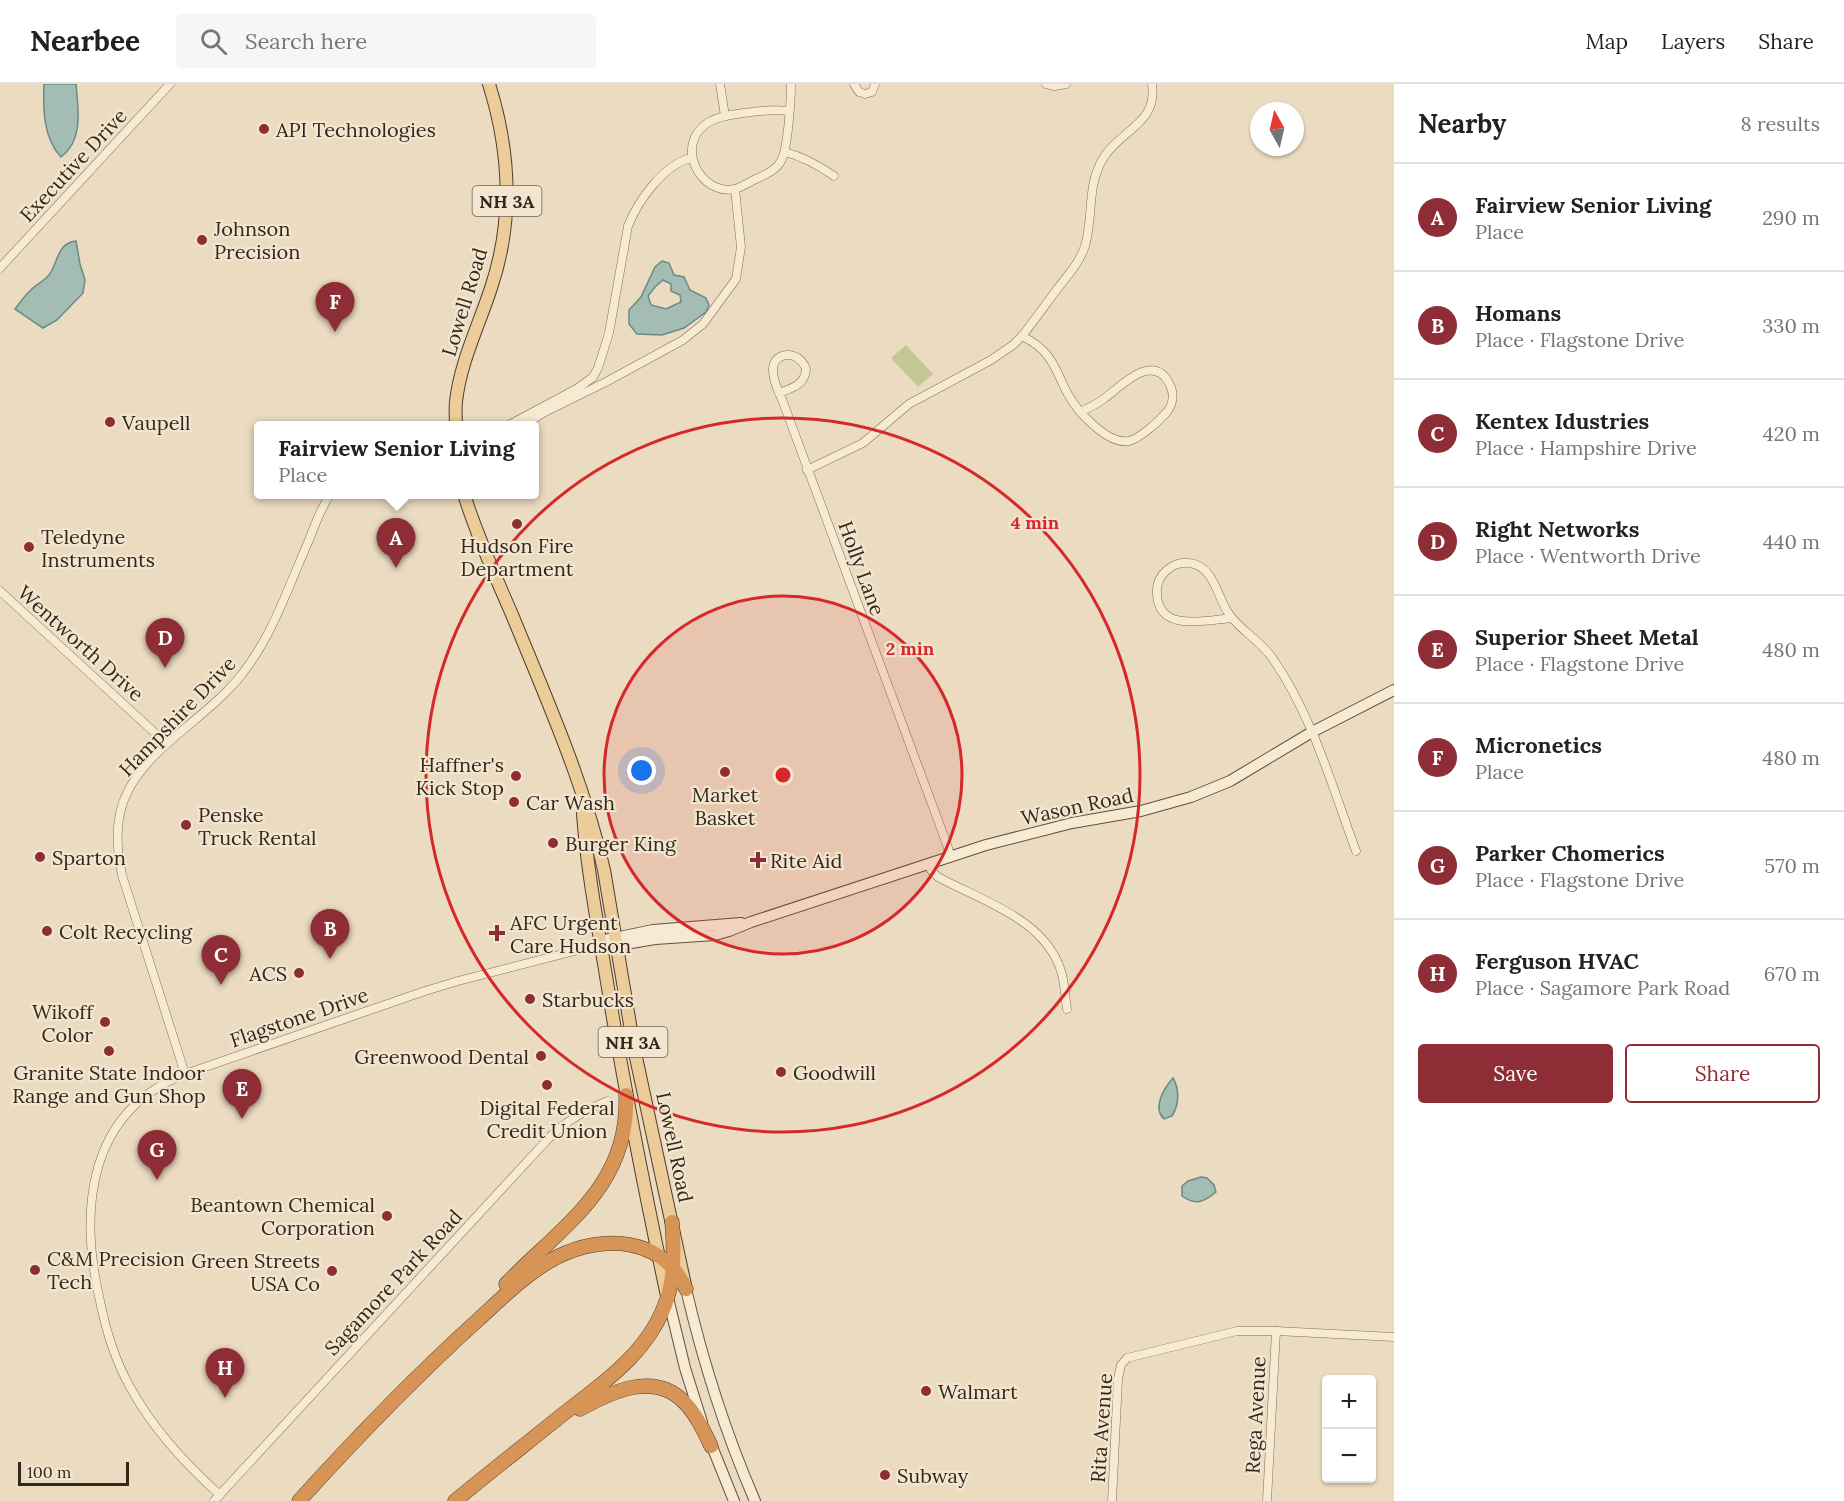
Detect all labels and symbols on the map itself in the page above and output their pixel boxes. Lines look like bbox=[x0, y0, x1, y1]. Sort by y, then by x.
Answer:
north arrow bbox=[1250, 102, 1304, 156]
street label: Executive Drive bbox=[14, 103, 132, 227]
place label: API Technologies bbox=[275, 117, 436, 142]
marker: API Technologies bbox=[257, 122, 271, 136]
road number: NH 3A bbox=[472, 186, 542, 216]
place label: Johnson Precision bbox=[213, 216, 300, 264]
marker: Johnson Precision bbox=[195, 233, 209, 247]
street label: Lowell Road bbox=[436, 245, 492, 359]
pin: F bbox=[316, 282, 354, 332]
place label: Vaupell bbox=[121, 410, 190, 435]
marker: Vaupell bbox=[103, 415, 117, 429]
text: 4 min bbox=[1011, 511, 1060, 534]
marker: Hudson Fire Department bbox=[510, 517, 524, 531]
street label: Holly Lane bbox=[833, 517, 891, 619]
pin: A bbox=[376, 518, 416, 568]
place label: Teledyne Instruments bbox=[41, 524, 155, 572]
place label: Hudson Fire Department bbox=[460, 533, 574, 581]
marker: Teledyne Instruments bbox=[22, 540, 36, 554]
street label: Wentworth Drive bbox=[13, 580, 149, 706]
pin: D bbox=[146, 618, 184, 668]
text: 2 min bbox=[886, 637, 935, 660]
street label: Hampshire Drive bbox=[113, 651, 241, 781]
place label: Haffner's Kick Stop bbox=[415, 752, 504, 800]
your location bbox=[627, 756, 656, 785]
marker: Market Basket bbox=[718, 765, 732, 779]
centre of rings bbox=[773, 765, 793, 785]
marker: Haffner's Kick Stop bbox=[509, 769, 523, 783]
place label: Market Basket bbox=[692, 782, 758, 830]
street label: Wason Road bbox=[1019, 782, 1135, 830]
place label: Car Wash bbox=[526, 790, 615, 815]
marker: Car Wash bbox=[507, 795, 521, 809]
place label: Penske Truck Rental bbox=[198, 802, 316, 850]
marker: Penske Truck Rental bbox=[179, 818, 193, 832]
place label: Burger King bbox=[565, 831, 677, 856]
marker: Burger King bbox=[546, 836, 560, 850]
place label: Sparton bbox=[52, 845, 126, 870]
place label: Rite Aid bbox=[770, 848, 842, 873]
marker: Sparton bbox=[33, 850, 47, 864]
marker: Rite Aid bbox=[751, 853, 765, 867]
pin: B bbox=[310, 910, 350, 959]
place label: AFC Urgent Care Hudson bbox=[509, 910, 631, 958]
place label: Colt Recycling bbox=[59, 919, 193, 944]
marker: Colt Recycling bbox=[40, 924, 54, 938]
marker: AFC Urgent Care Hudson bbox=[488, 924, 506, 942]
pin: C bbox=[202, 936, 240, 985]
place label: ACS bbox=[248, 961, 287, 986]
marker: ACS bbox=[292, 966, 306, 980]
street label: Flagstone Drive bbox=[226, 982, 372, 1052]
place label: Starbucks bbox=[542, 987, 634, 1012]
marker: Starbucks bbox=[523, 992, 537, 1006]
place label: Wikoff Color bbox=[32, 999, 94, 1047]
marker: Wikoff Color bbox=[98, 1015, 112, 1029]
road number: NH 3A bbox=[598, 1027, 668, 1057]
marker: Granite State Indoor Range and Gun Shop bbox=[102, 1044, 116, 1058]
place label: Greenwood Dental bbox=[354, 1044, 529, 1069]
marker: Greenwood Dental bbox=[534, 1049, 548, 1063]
place label: Granite State Indoor Range and Gun Shop bbox=[12, 1060, 206, 1108]
place label: Goodwill bbox=[793, 1060, 876, 1085]
marker: Goodwill bbox=[774, 1065, 788, 1079]
pin: E bbox=[222, 1070, 262, 1119]
marker: Digital Federal Credit Union bbox=[540, 1078, 554, 1092]
street label: Lowell Road bbox=[651, 1090, 699, 1205]
place label: Digital Federal Credit Union bbox=[479, 1095, 615, 1143]
pin: G bbox=[138, 1130, 176, 1180]
place label: Beantown Chemical Corporation bbox=[190, 1192, 375, 1240]
street label: Sagamore Park Road bbox=[319, 1204, 467, 1360]
marker: Beantown Chemical Corporation bbox=[380, 1209, 394, 1223]
place label: C&M Precision Tech bbox=[47, 1246, 185, 1294]
place label: Green Streets USA Co bbox=[191, 1248, 320, 1296]
marker: C&M Precision Tech bbox=[28, 1263, 42, 1277]
marker: Green Streets USA Co bbox=[325, 1264, 339, 1278]
pin: H bbox=[206, 1348, 244, 1398]
street label: Rega Avenue bbox=[1239, 1355, 1271, 1474]
street label: Rita Avenue bbox=[1085, 1372, 1117, 1484]
place label: Walmart bbox=[938, 1379, 1018, 1404]
marker: Walmart bbox=[919, 1384, 933, 1398]
scale bar bbox=[18, 1459, 129, 1486]
place label: Subway bbox=[897, 1463, 969, 1488]
marker: Subway bbox=[878, 1468, 892, 1482]

